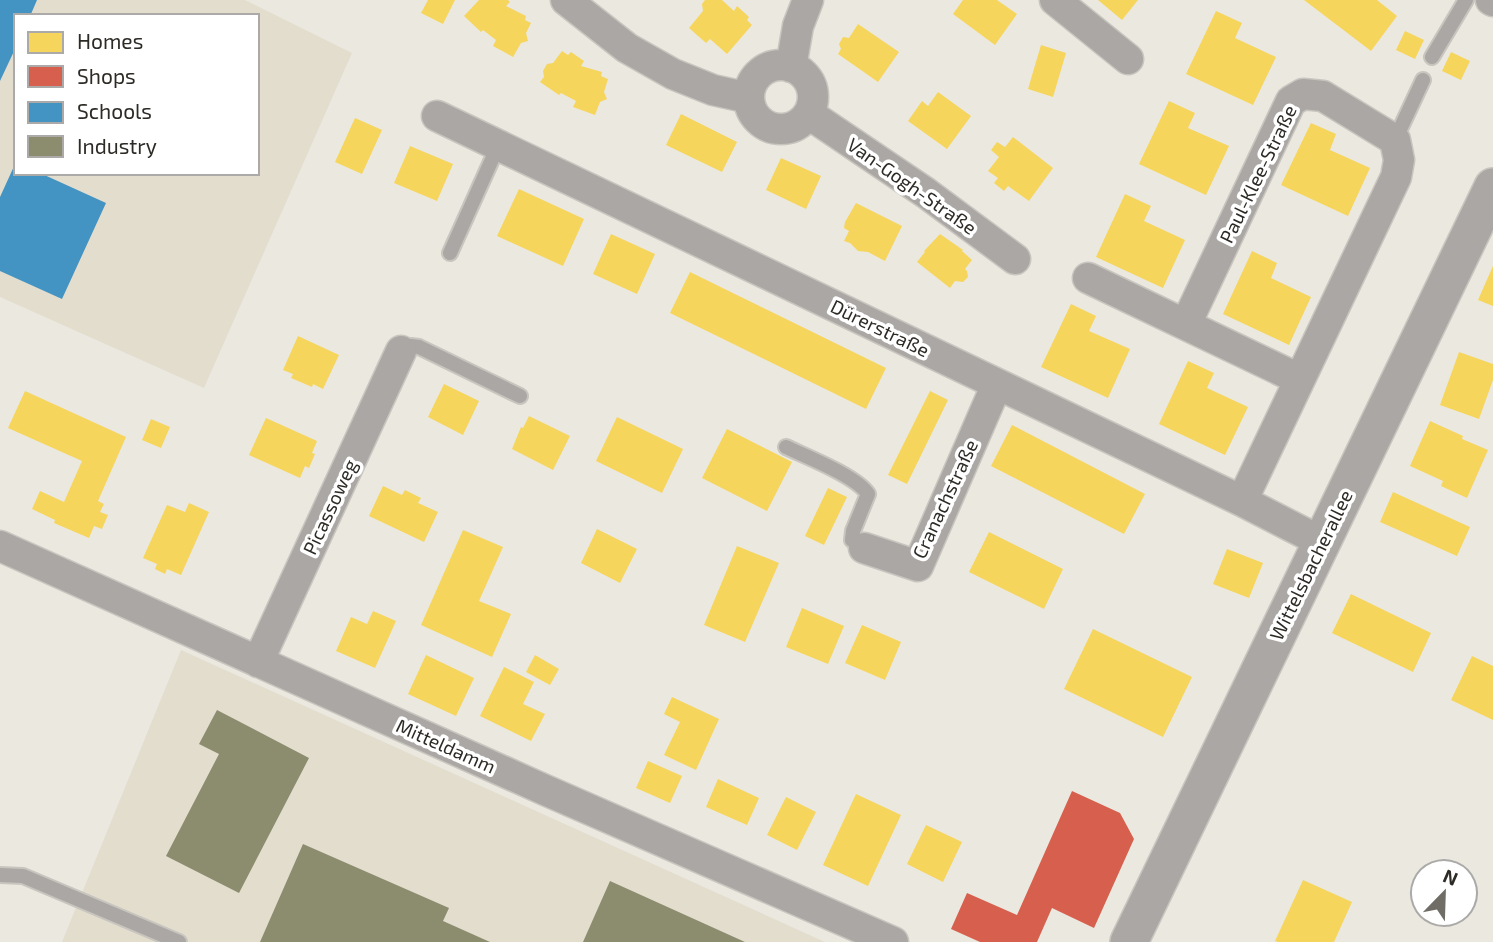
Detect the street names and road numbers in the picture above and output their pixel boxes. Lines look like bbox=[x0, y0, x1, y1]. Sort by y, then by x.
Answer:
street label: Paul-Klee-Straße bbox=[1214, 101, 1301, 247]
street label: Van-Gogh-Straße bbox=[843, 132, 981, 239]
street label: Dürerstraße bbox=[827, 294, 933, 361]
street label: Cranachstraße bbox=[907, 436, 982, 562]
street label: Picassoweg bbox=[298, 455, 362, 558]
street label: Wittelsbacherallee bbox=[1264, 486, 1357, 644]
street label: Mitteldamm bbox=[393, 713, 499, 778]

